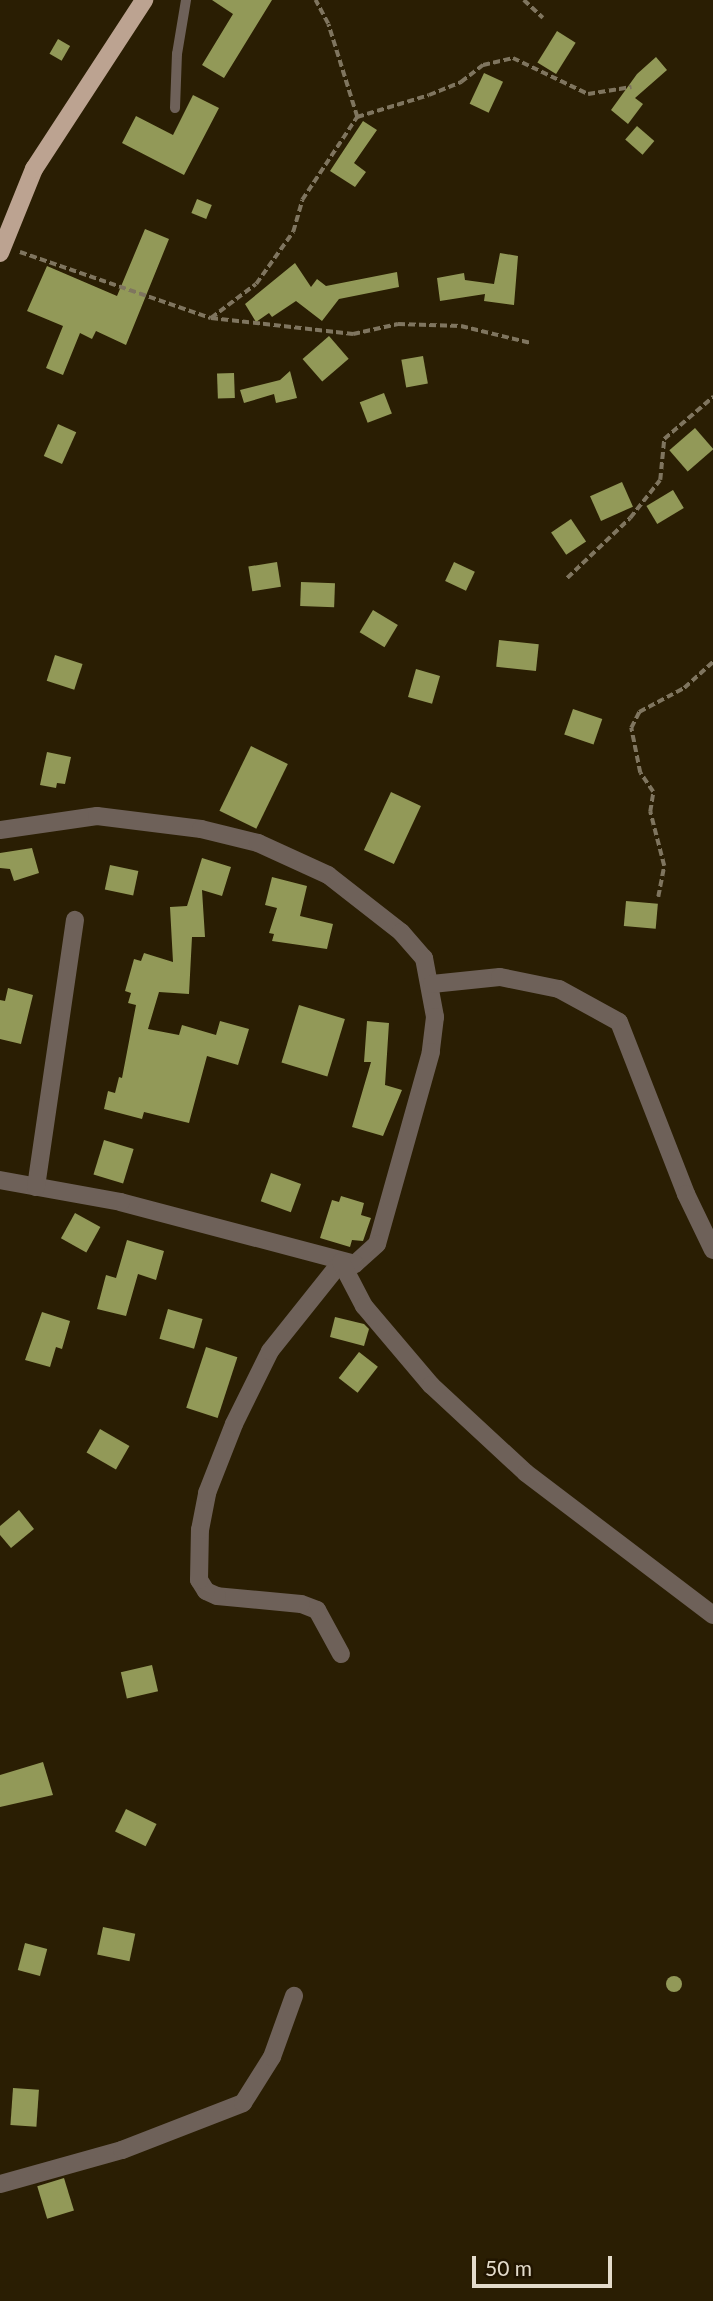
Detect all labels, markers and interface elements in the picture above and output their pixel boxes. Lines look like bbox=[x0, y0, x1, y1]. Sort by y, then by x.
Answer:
scale bar bbox=[475, 2242, 615, 2286]
text: 50 m bbox=[485, 2255, 532, 2280]

